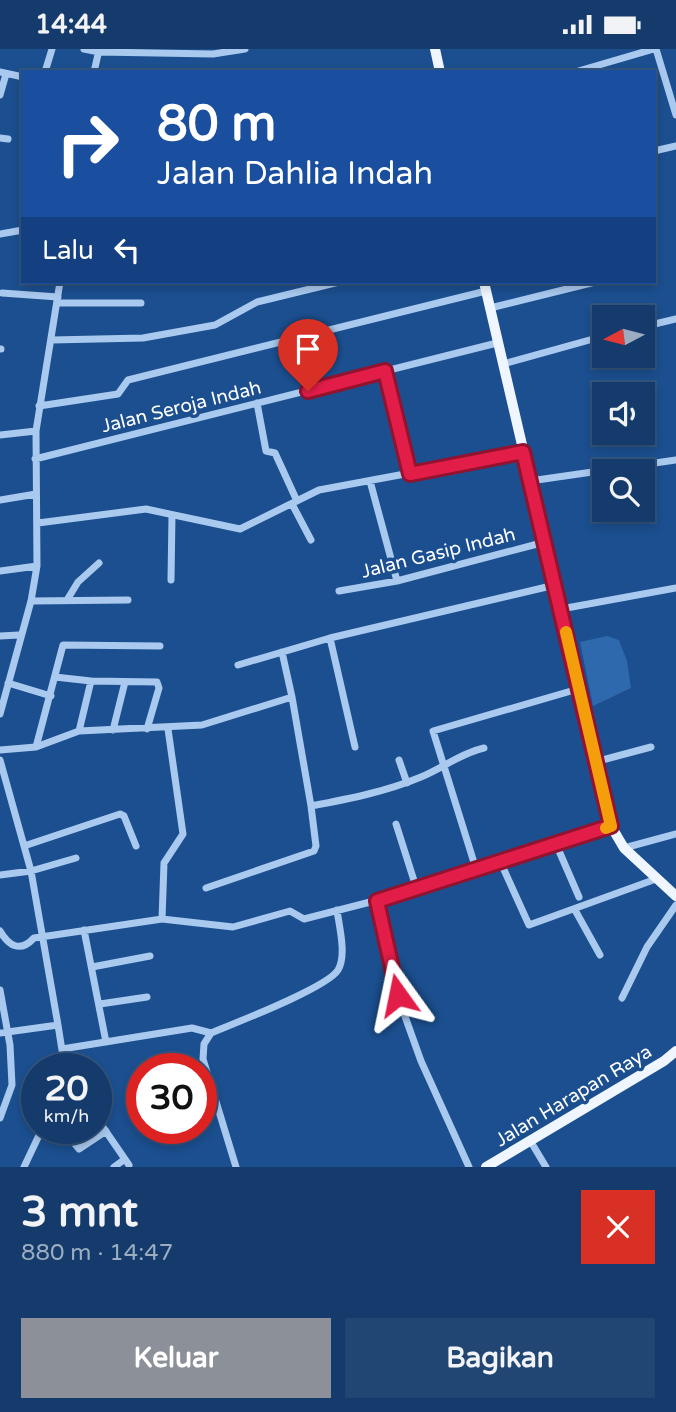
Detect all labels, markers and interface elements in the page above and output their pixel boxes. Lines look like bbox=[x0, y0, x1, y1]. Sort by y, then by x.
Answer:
text: 14:44 bbox=[35, 9, 107, 40]
text: 80 m bbox=[157, 95, 276, 154]
icon: right bbox=[42, 98, 133, 189]
text: Jalan Dahlia Indah bbox=[157, 155, 433, 193]
icon: left bbox=[108, 231, 146, 269]
text: Lalu bbox=[42, 235, 94, 266]
north arrow bbox=[592, 305, 654, 367]
map controls bbox=[592, 305, 655, 522]
pin bbox=[278, 319, 338, 391]
icon: arrive bbox=[289, 330, 327, 368]
street label: Jalan Seroja Indah bbox=[99, 376, 263, 437]
button: sound bbox=[592, 382, 655, 445]
button: search bbox=[592, 459, 655, 522]
street label: Jalan Gasip Indah bbox=[359, 523, 518, 583]
position arrow bbox=[361, 958, 435, 1032]
street label: Jalan Harapan Raya bbox=[491, 1040, 656, 1151]
speed limit sign: 30 bbox=[126, 1053, 217, 1144]
text: 20 bbox=[45, 1068, 88, 1110]
text: km/h bbox=[44, 1105, 89, 1127]
text: 3 mnt bbox=[21, 1187, 138, 1238]
button: close bbox=[581, 1190, 655, 1264]
text: 880 m · 14:47 bbox=[21, 1239, 173, 1267]
button: Keluar bbox=[21, 1318, 331, 1398]
button: Bagikan bbox=[345, 1318, 655, 1398]

